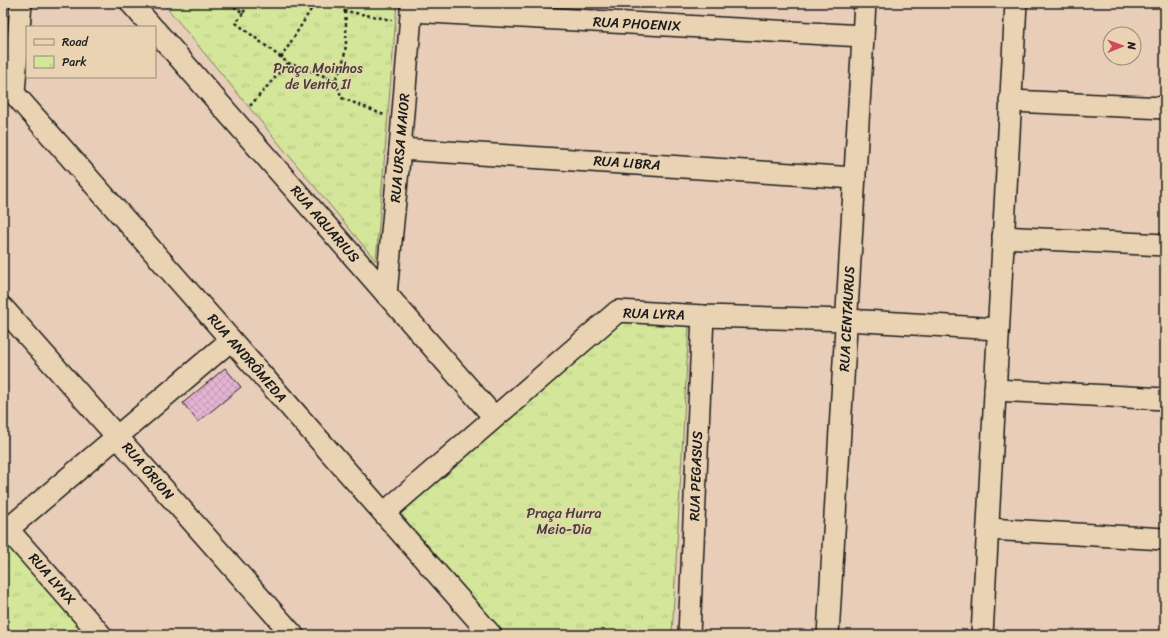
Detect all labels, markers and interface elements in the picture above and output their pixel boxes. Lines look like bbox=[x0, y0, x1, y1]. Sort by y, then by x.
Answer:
street label: RUA PHOENIX bbox=[592, 9, 682, 39]
legend bbox=[26, 26, 156, 78]
north arrow bbox=[1102, 26, 1142, 66]
text: Road bbox=[62, 31, 89, 53]
text: N bbox=[1122, 41, 1141, 50]
text: Park bbox=[62, 51, 87, 73]
park label: Praça Moinhos de Vento II bbox=[273, 56, 363, 97]
street label: RUA URSA MAIOR bbox=[383, 92, 417, 204]
street label: RUA LIBRA bbox=[593, 148, 661, 178]
street label: RUA AQUARIUS bbox=[284, 179, 366, 269]
street label: RUA CENTAURUS bbox=[832, 265, 862, 372]
street label: RUA LYRA bbox=[623, 300, 685, 328]
street label: RUA ANDRÔMEDA bbox=[201, 308, 293, 408]
street label: RUA PEGASUS bbox=[682, 430, 710, 522]
street label: RUA ÓRION bbox=[115, 436, 181, 506]
park label: Praça Hurra Meio-Dia bbox=[527, 501, 601, 542]
street label: RUA LYNX bbox=[22, 547, 82, 611]

